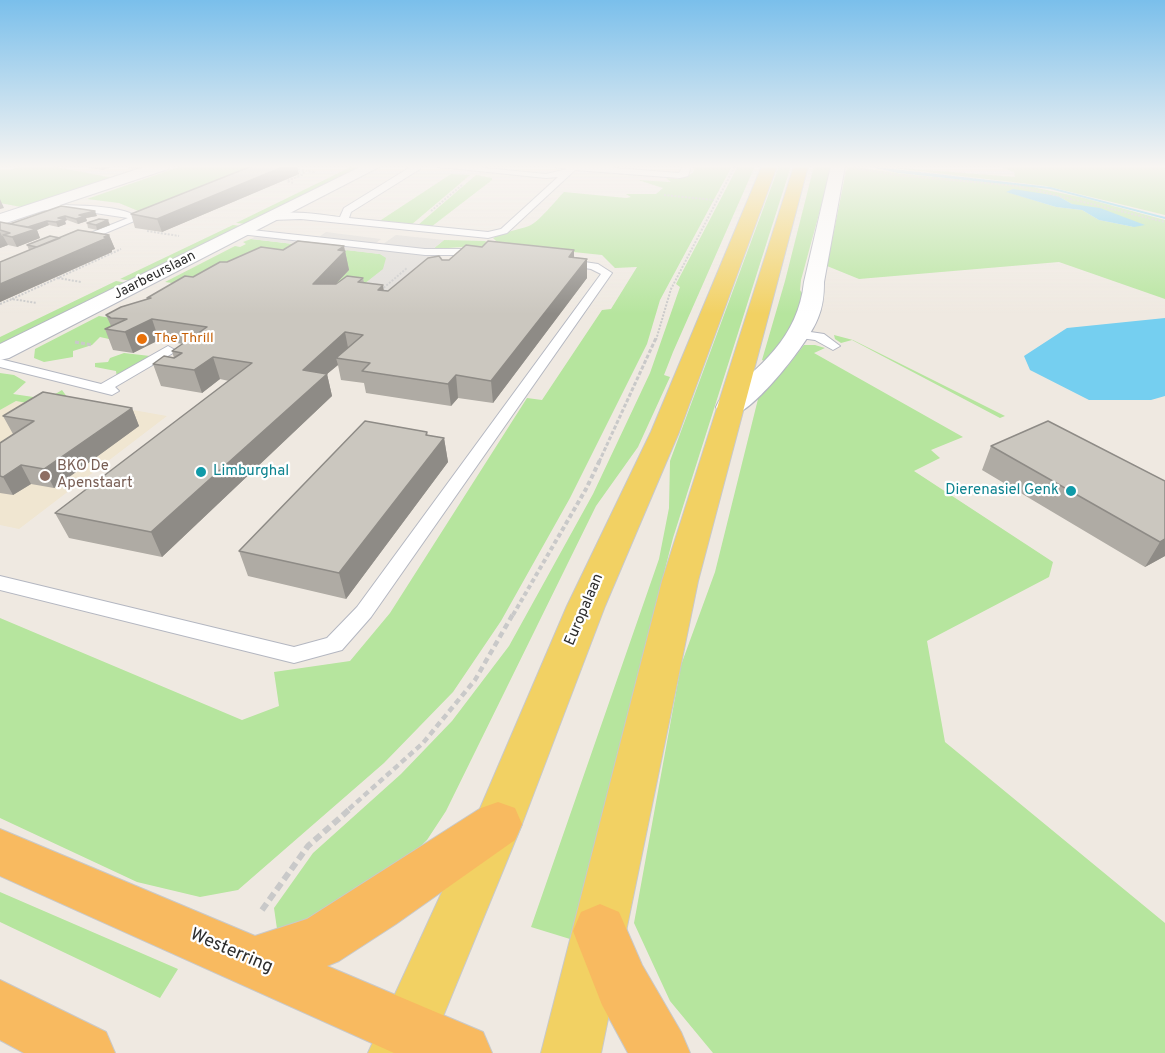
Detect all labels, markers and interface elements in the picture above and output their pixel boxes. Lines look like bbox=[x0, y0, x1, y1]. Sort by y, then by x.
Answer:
street label: Jaarbeurslaan bbox=[111, 248, 199, 304]
place label: The Thrill bbox=[154, 331, 214, 347]
marker: The Thrill bbox=[135, 332, 149, 346]
place label: BKO De Apenstaart bbox=[57, 458, 133, 493]
place label: Limburghal bbox=[213, 463, 289, 481]
marker: Limburghal bbox=[194, 465, 208, 479]
marker: BKO De Apenstaart bbox=[38, 469, 52, 483]
place label: Dierenasiel Genk bbox=[945, 482, 1059, 500]
marker: Dierenasiel Genk bbox=[1064, 484, 1078, 498]
street label: Europalaan bbox=[562, 571, 608, 649]
street label: Westerring bbox=[186, 925, 276, 979]

